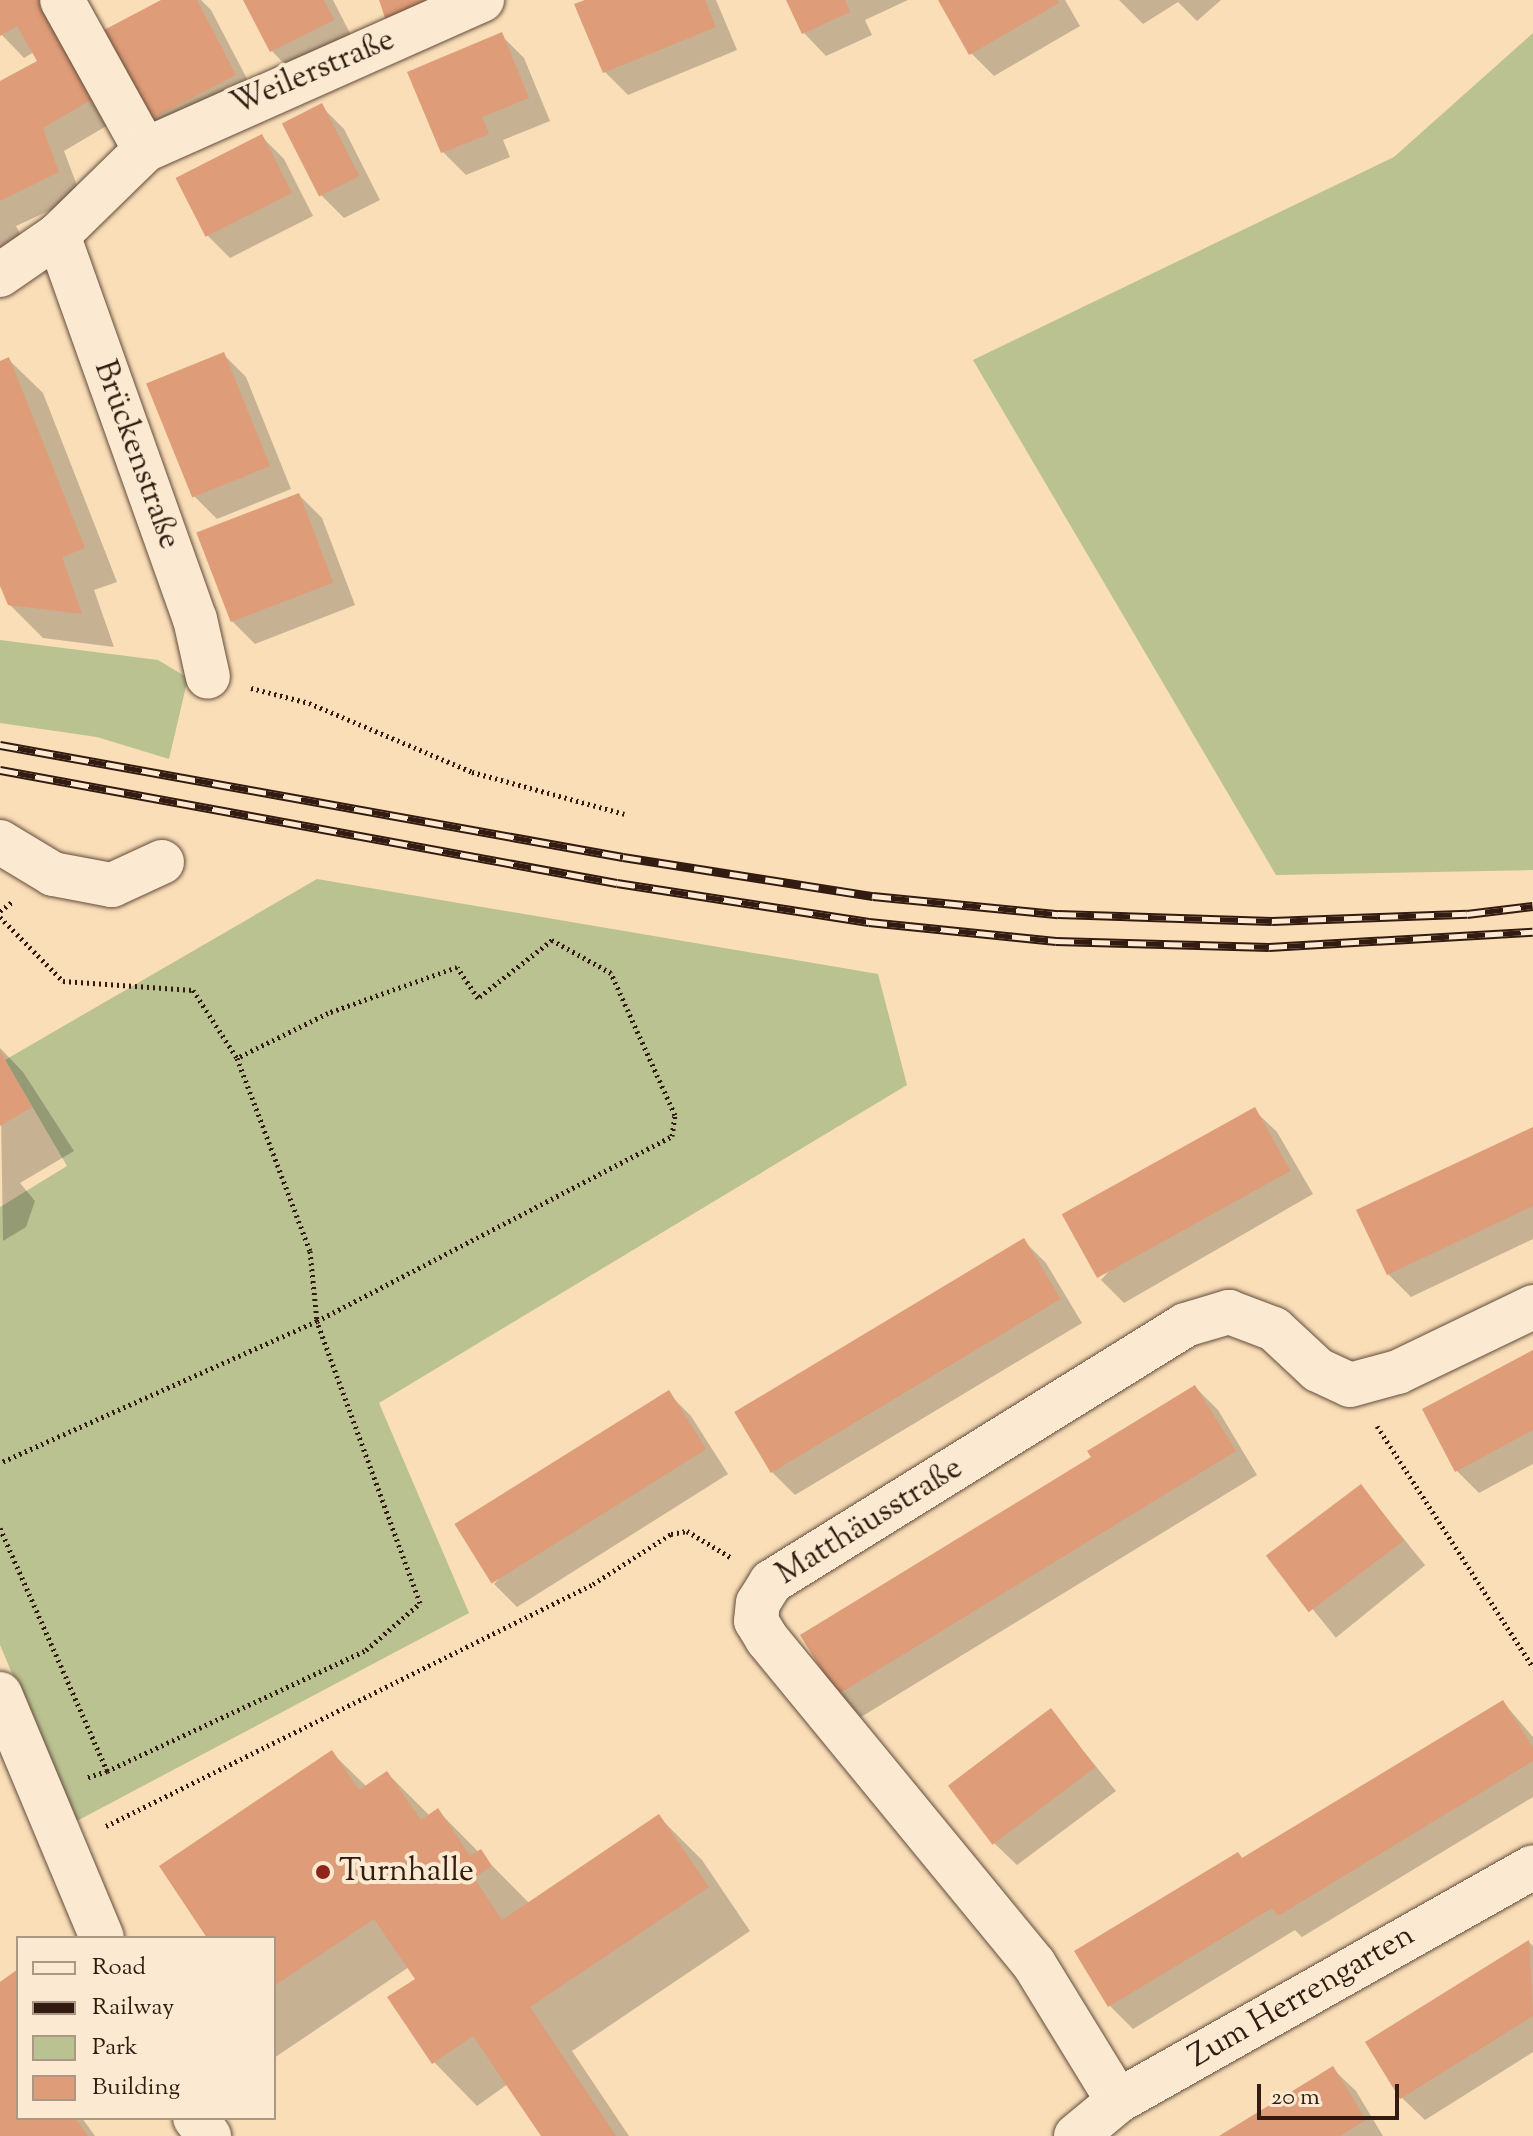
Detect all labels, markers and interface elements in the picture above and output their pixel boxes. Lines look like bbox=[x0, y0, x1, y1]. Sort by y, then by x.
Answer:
street label: Weilerstraße bbox=[225, 21, 401, 125]
street label: Brückenstraße bbox=[84, 356, 188, 554]
street label: Matthäusstraße bbox=[770, 1450, 970, 1594]
place label: Turnhalle bbox=[339, 1853, 474, 1891]
marker: Turnhalle bbox=[314, 1863, 332, 1881]
street label: Zum Herrengarten bbox=[1182, 1917, 1422, 2077]
legend bbox=[16, 1936, 276, 2120]
text: Road bbox=[92, 1951, 146, 1985]
text: Railway bbox=[92, 1991, 174, 2025]
text: Park bbox=[92, 2031, 138, 2065]
scale bar bbox=[1261, 2068, 1403, 2118]
text: Building bbox=[92, 2071, 180, 2105]
text: 20 m bbox=[1271, 2081, 1320, 2115]

